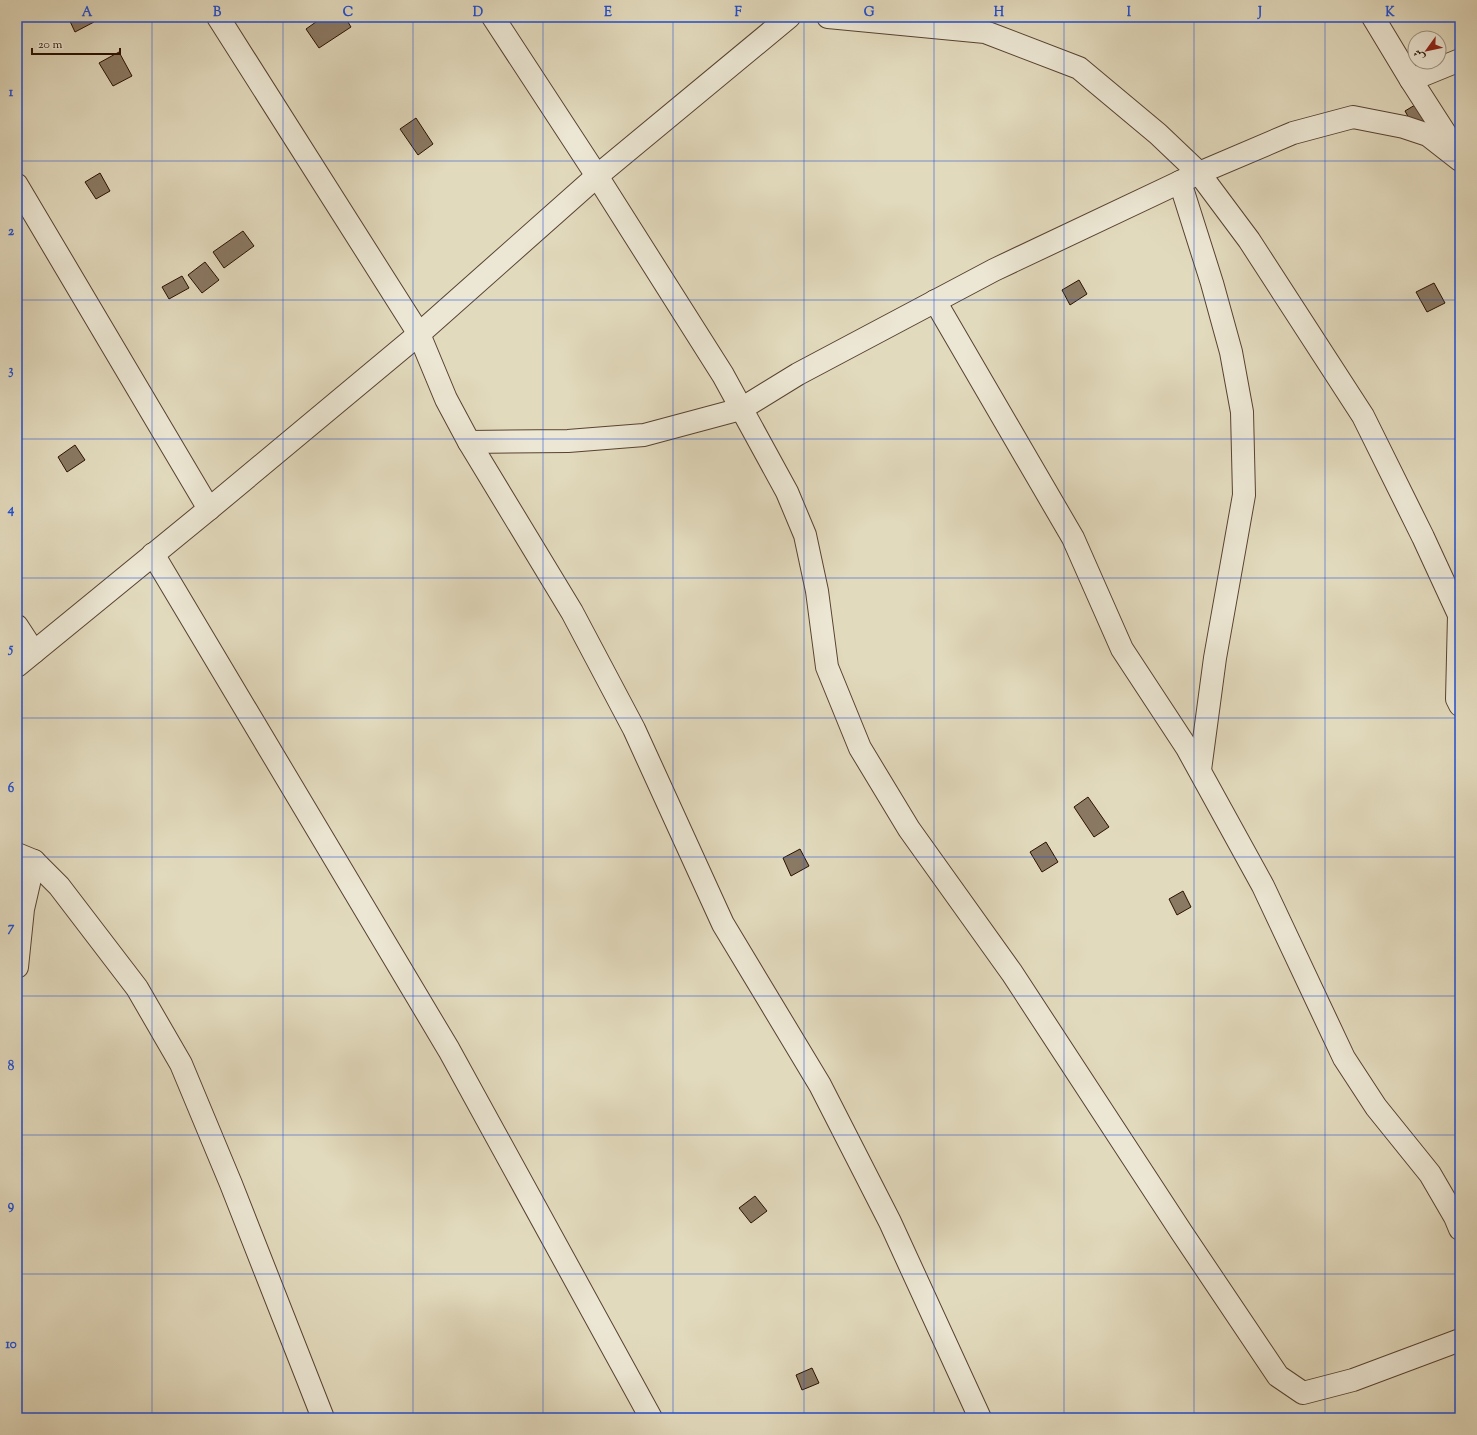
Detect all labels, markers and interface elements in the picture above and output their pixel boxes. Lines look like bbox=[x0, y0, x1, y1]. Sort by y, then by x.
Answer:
text: A bbox=[82, 4, 93, 22]
text: B bbox=[213, 4, 222, 22]
text: C bbox=[343, 4, 353, 22]
text: D bbox=[473, 4, 483, 22]
text: E bbox=[604, 4, 612, 22]
text: F bbox=[734, 4, 742, 22]
text: G bbox=[864, 4, 875, 22]
text: H bbox=[994, 4, 1005, 22]
text: I bbox=[1127, 4, 1132, 22]
text: J bbox=[1257, 4, 1262, 22]
text: K bbox=[1385, 4, 1395, 22]
scale bar bbox=[32, 30, 120, 56]
north arrow bbox=[1407, 30, 1447, 70]
text: 20 m bbox=[38, 36, 63, 54]
text: ش bbox=[1410, 46, 1429, 64]
text: 1 bbox=[9, 84, 14, 102]
text: 2 bbox=[8, 223, 15, 241]
text: 3 bbox=[8, 362, 14, 380]
text: 4 bbox=[7, 501, 15, 519]
text: 5 bbox=[8, 640, 14, 658]
text: 6 bbox=[8, 780, 15, 798]
text: 7 bbox=[8, 919, 15, 937]
text: 8 bbox=[8, 1058, 15, 1076]
text: 9 bbox=[8, 1197, 15, 1215]
text: 10 bbox=[5, 1336, 17, 1354]

